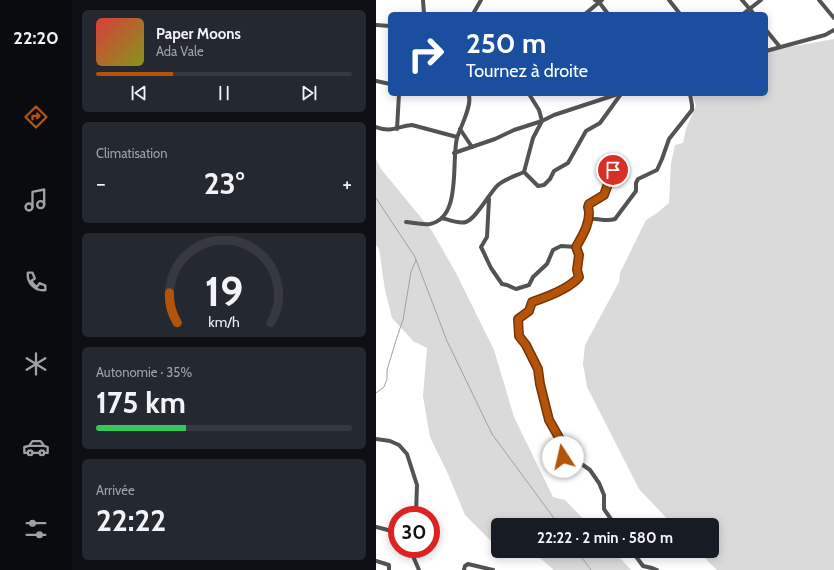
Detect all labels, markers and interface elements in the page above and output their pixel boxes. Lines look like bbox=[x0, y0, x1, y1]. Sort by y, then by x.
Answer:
text: Paper Moons bbox=[156, 25, 241, 43]
text: 250 m bbox=[466, 26, 546, 60]
text: 22:20 bbox=[13, 27, 59, 49]
icon: right bbox=[400, 28, 452, 80]
text: Ada Vale bbox=[156, 43, 204, 59]
text: Tournez à droite bbox=[466, 60, 588, 82]
icon: previous bbox=[128, 82, 150, 104]
icon: pause bbox=[213, 82, 235, 104]
icon: next bbox=[298, 82, 320, 104]
icon: directions bbox=[22, 103, 50, 131]
text: Climatisation bbox=[96, 145, 168, 161]
pin bbox=[596, 153, 630, 187]
icon: arrive bbox=[602, 159, 624, 181]
text: 23° bbox=[204, 165, 244, 202]
text: − bbox=[96, 170, 106, 197]
text: + bbox=[342, 170, 352, 197]
icon: music bbox=[22, 186, 50, 214]
text: 19 bbox=[205, 266, 243, 316]
icon: phone bbox=[22, 268, 50, 296]
text: km/h bbox=[208, 313, 240, 331]
icon: climate bbox=[22, 350, 50, 378]
text: Autonomie · 35% bbox=[96, 364, 192, 380]
text: 175 km bbox=[96, 384, 186, 421]
icon: car bbox=[22, 433, 50, 461]
position arrow bbox=[542, 436, 584, 478]
text: Arrivée bbox=[96, 482, 135, 498]
text: 22:22 bbox=[96, 502, 166, 539]
speed limit sign: 30 bbox=[388, 506, 440, 558]
icon: filters bbox=[22, 515, 50, 543]
text: 22:22 · 2 min · 580 m bbox=[537, 529, 673, 547]

